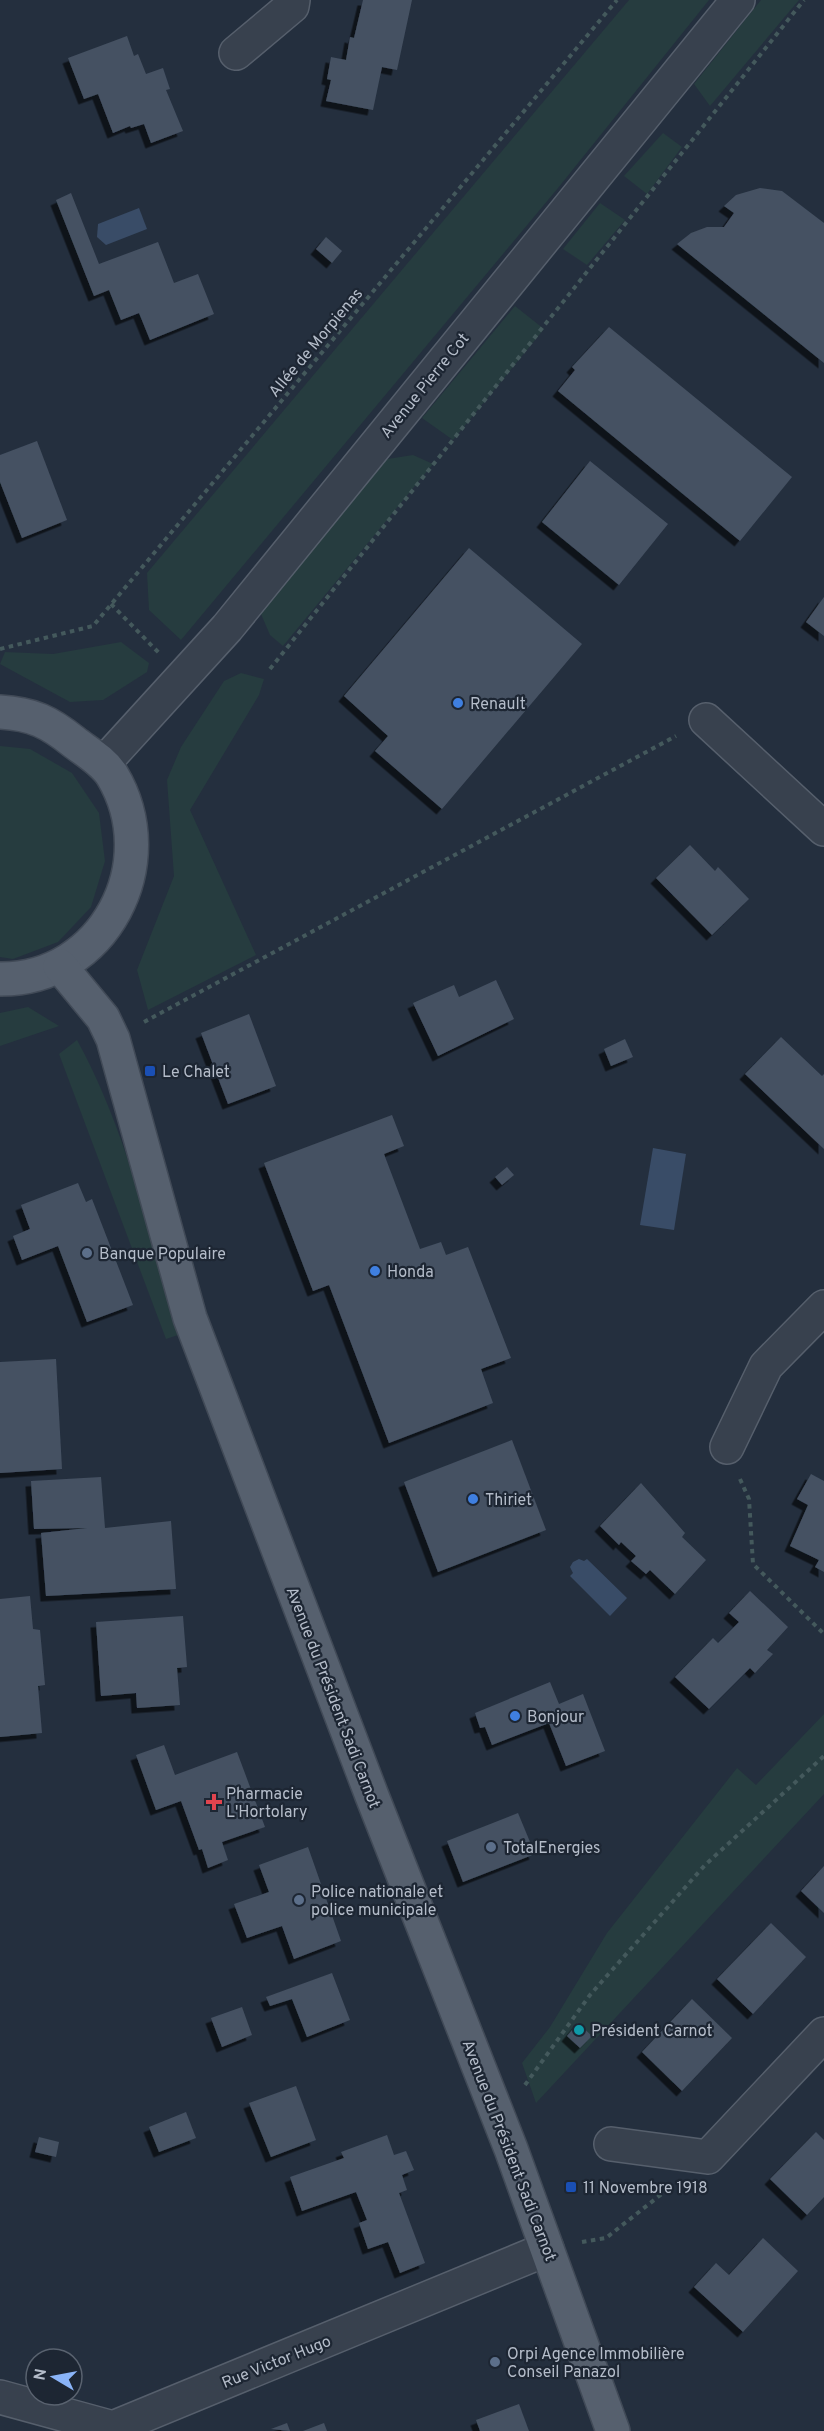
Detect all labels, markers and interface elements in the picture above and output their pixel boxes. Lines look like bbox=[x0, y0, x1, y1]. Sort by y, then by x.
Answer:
street label: Allée de Morpienas bbox=[265, 285, 368, 402]
street label: Avenue Pierre Cot bbox=[377, 330, 474, 443]
place label: Renault bbox=[470, 695, 526, 715]
marker: Renault bbox=[451, 696, 465, 710]
place label: Le Chalet bbox=[162, 1063, 230, 1083]
marker: Le Chalet bbox=[143, 1064, 157, 1078]
place label: Banque Populaire bbox=[99, 1245, 226, 1265]
marker: Banque Populaire bbox=[80, 1246, 94, 1260]
place label: Honda bbox=[387, 1263, 434, 1283]
marker: Honda bbox=[368, 1264, 382, 1278]
place label: Thiriet bbox=[485, 1491, 532, 1511]
marker: Thiriet bbox=[466, 1492, 480, 1506]
street label: Avenue du Président Sadi Carnot bbox=[281, 1584, 384, 1811]
place label: Bonjour bbox=[527, 1708, 584, 1728]
marker: Bonjour bbox=[508, 1709, 522, 1723]
place label: Pharmacie L'Hortolary bbox=[226, 1785, 307, 1823]
marker: Pharmacie L'Hortolary bbox=[207, 1795, 221, 1809]
place label: TotalEnergies bbox=[503, 1839, 601, 1859]
marker: TotalEnergies bbox=[484, 1840, 498, 1854]
place label: Police nationale et police municipale bbox=[311, 1883, 443, 1921]
marker: Police nationale et police municipale bbox=[292, 1893, 306, 1907]
place label: Président Carnot bbox=[591, 2022, 713, 2042]
marker: Président Carnot bbox=[572, 2023, 586, 2037]
street label: Avenue du Président Sadi Carnot bbox=[457, 2037, 560, 2264]
place label: 11 Novembre 1918 bbox=[583, 2179, 708, 2199]
marker: 11 Novembre 1918 bbox=[564, 2180, 578, 2194]
street label: Rue Victor Hugo bbox=[219, 2332, 334, 2394]
place label: Orpi Agence Immobilière Conseil Panazol bbox=[507, 2345, 685, 2383]
north arrow bbox=[24, 2347, 84, 2407]
marker: Orpi Agence Immobilière Conseil Panazol bbox=[488, 2355, 502, 2369]
text: N bbox=[30, 2367, 52, 2382]

